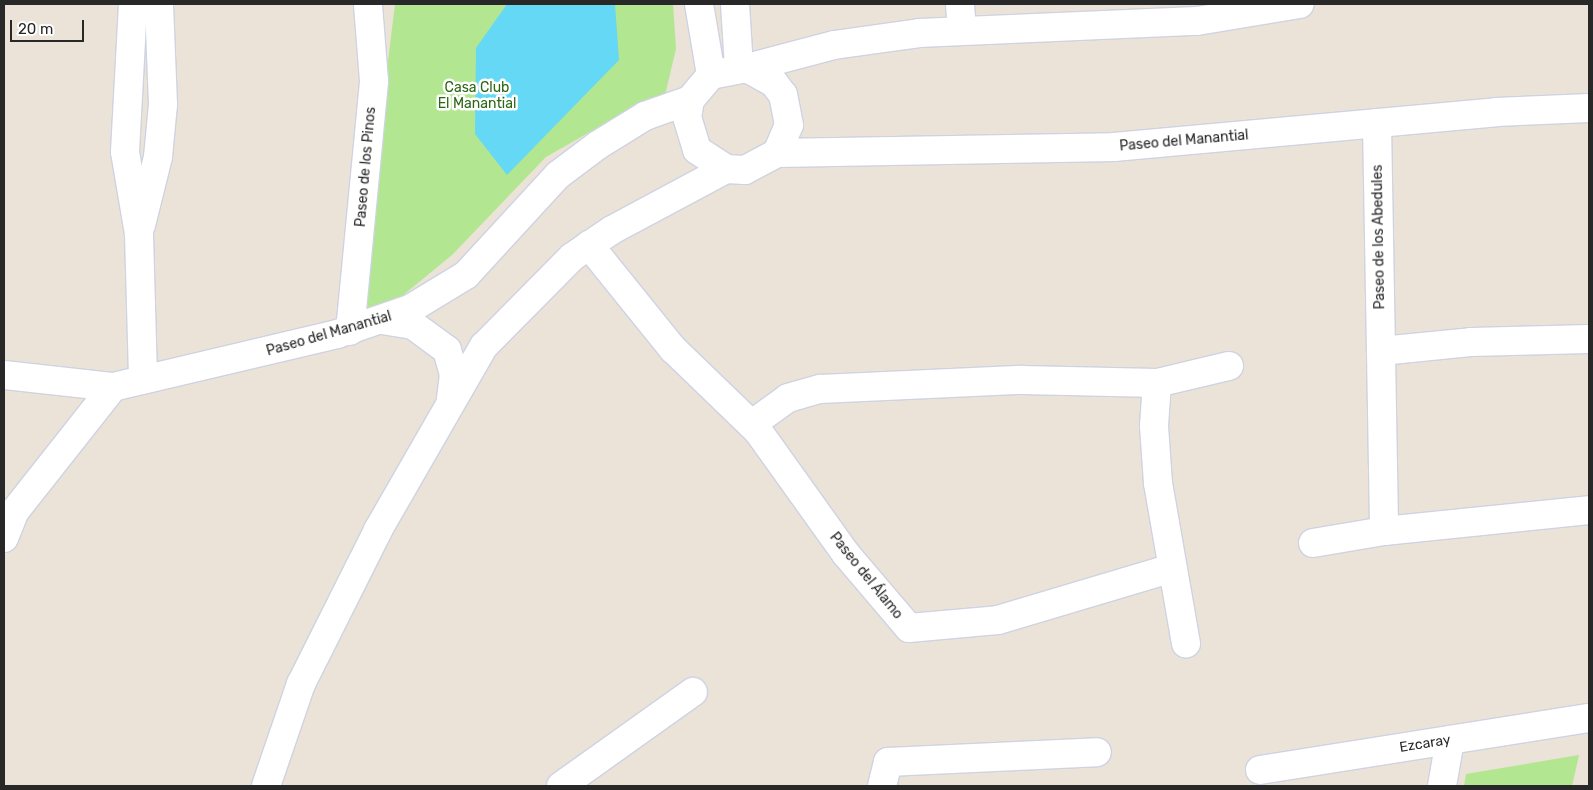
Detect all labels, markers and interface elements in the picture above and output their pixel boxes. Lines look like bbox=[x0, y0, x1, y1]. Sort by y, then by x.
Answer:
scale bar bbox=[12, 10, 86, 42]
text: 20 m bbox=[18, 20, 53, 38]
park label: Casa Club El Manantial bbox=[438, 80, 516, 112]
street label: Paseo de los Pinos bbox=[352, 106, 380, 228]
street label: Paseo del Manantial bbox=[1119, 127, 1249, 155]
street label: Paseo de los Abedules bbox=[1369, 164, 1389, 310]
street label: Paseo del Manantial bbox=[264, 308, 394, 360]
street label: Paseo del Álamo bbox=[826, 529, 906, 623]
street label: Ezcaray bbox=[1398, 732, 1452, 756]

